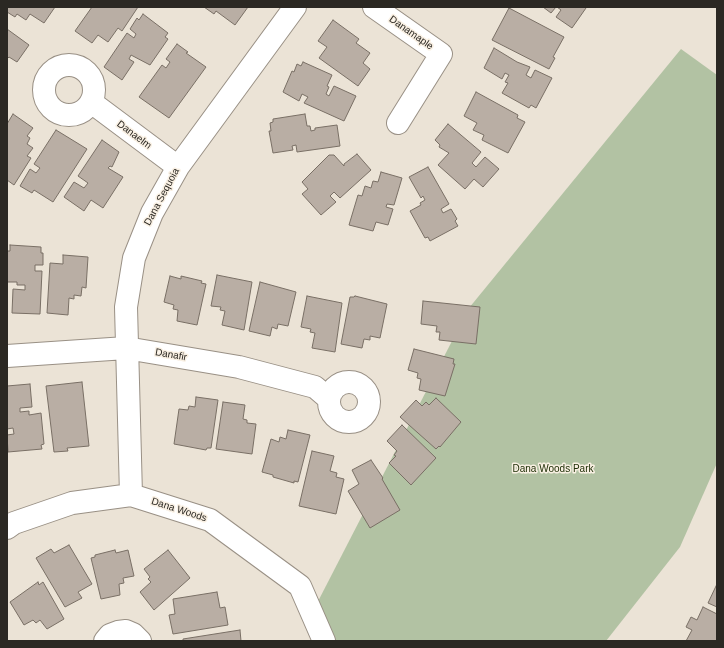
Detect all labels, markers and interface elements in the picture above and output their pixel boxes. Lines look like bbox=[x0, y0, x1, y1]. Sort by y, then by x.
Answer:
street label: Danamaple bbox=[387, 13, 435, 53]
street label: Danaelm bbox=[114, 118, 154, 152]
street label: Dana Sequoia bbox=[142, 166, 182, 228]
street label: Danafir bbox=[154, 346, 188, 364]
park label: Dana Woods Park bbox=[513, 463, 593, 475]
street label: Dana Woods bbox=[150, 495, 208, 525]

